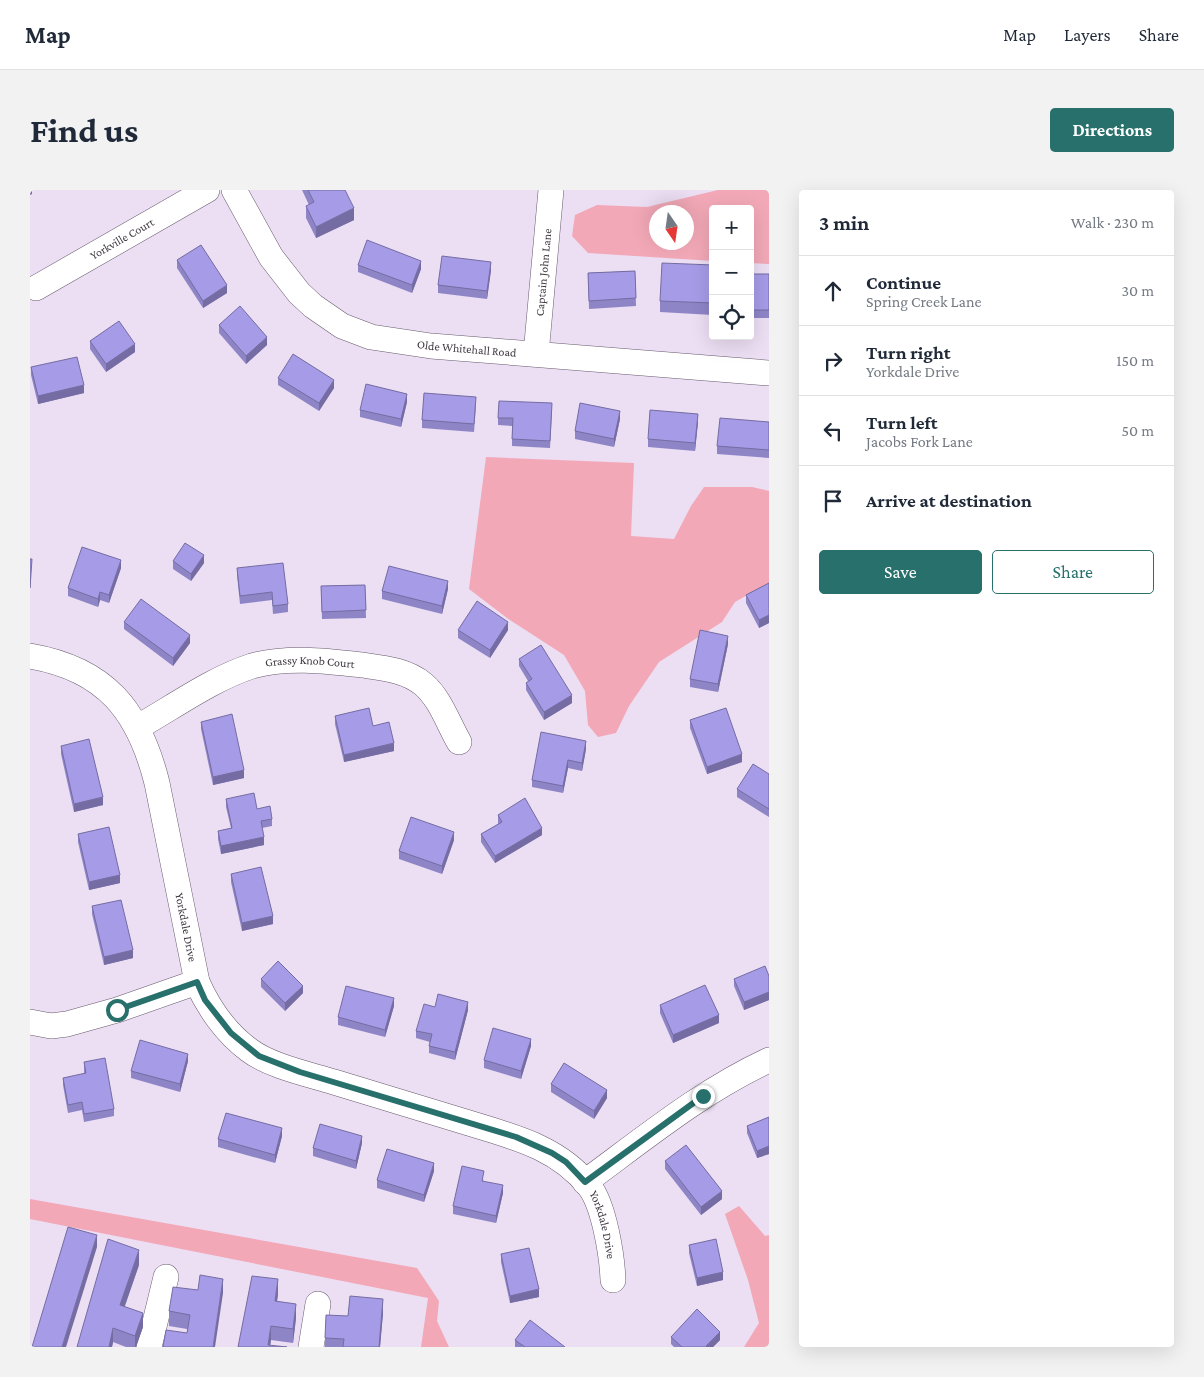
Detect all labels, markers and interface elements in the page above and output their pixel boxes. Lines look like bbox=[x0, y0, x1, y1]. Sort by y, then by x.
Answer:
text: Map bbox=[25, 21, 71, 48]
text: Map bbox=[1003, 25, 1036, 45]
text: Layers bbox=[1064, 25, 1111, 45]
text: Share bbox=[1139, 25, 1179, 45]
button: Directions bbox=[1050, 108, 1174, 152]
text: Find us bbox=[30, 111, 138, 150]
north arrow bbox=[649, 205, 694, 250]
map controls bbox=[709, 205, 754, 340]
button: + bbox=[709, 205, 754, 250]
text: 3 min bbox=[819, 211, 869, 235]
street label: Yorkville Court bbox=[87, 214, 157, 263]
text: Walk · 230 m bbox=[1071, 214, 1154, 231]
street label: Captain John Lane bbox=[532, 228, 554, 317]
button: − bbox=[709, 250, 754, 295]
text: Continue bbox=[866, 272, 941, 293]
icon: ahead bbox=[819, 277, 847, 305]
text: 30 m bbox=[1122, 282, 1154, 299]
text: Spring Creek Lane bbox=[866, 293, 982, 310]
button: locate bbox=[709, 295, 754, 340]
street label: Olde Whitehall Road bbox=[416, 337, 518, 360]
text: Turn right bbox=[866, 342, 951, 363]
icon: right bbox=[819, 347, 847, 375]
text: 150 m bbox=[1116, 352, 1154, 369]
text: Yorkdale Drive bbox=[866, 363, 959, 380]
text: Turn left bbox=[866, 412, 938, 433]
icon: left bbox=[819, 417, 847, 445]
text: 50 m bbox=[1122, 422, 1154, 439]
text: Jacobs Fork Lane bbox=[866, 433, 973, 450]
icon: arrive bbox=[819, 487, 847, 515]
text: Arrive at destination bbox=[866, 490, 1032, 511]
button: Save bbox=[819, 550, 982, 594]
button: Share bbox=[992, 550, 1154, 594]
street label: Grassy Knob Court bbox=[264, 653, 357, 671]
street label: Yorkdale Drive bbox=[172, 892, 200, 963]
route start bbox=[106, 999, 129, 1022]
route end bbox=[692, 1085, 715, 1108]
street label: Yorkdale Drive bbox=[586, 1188, 618, 1260]

